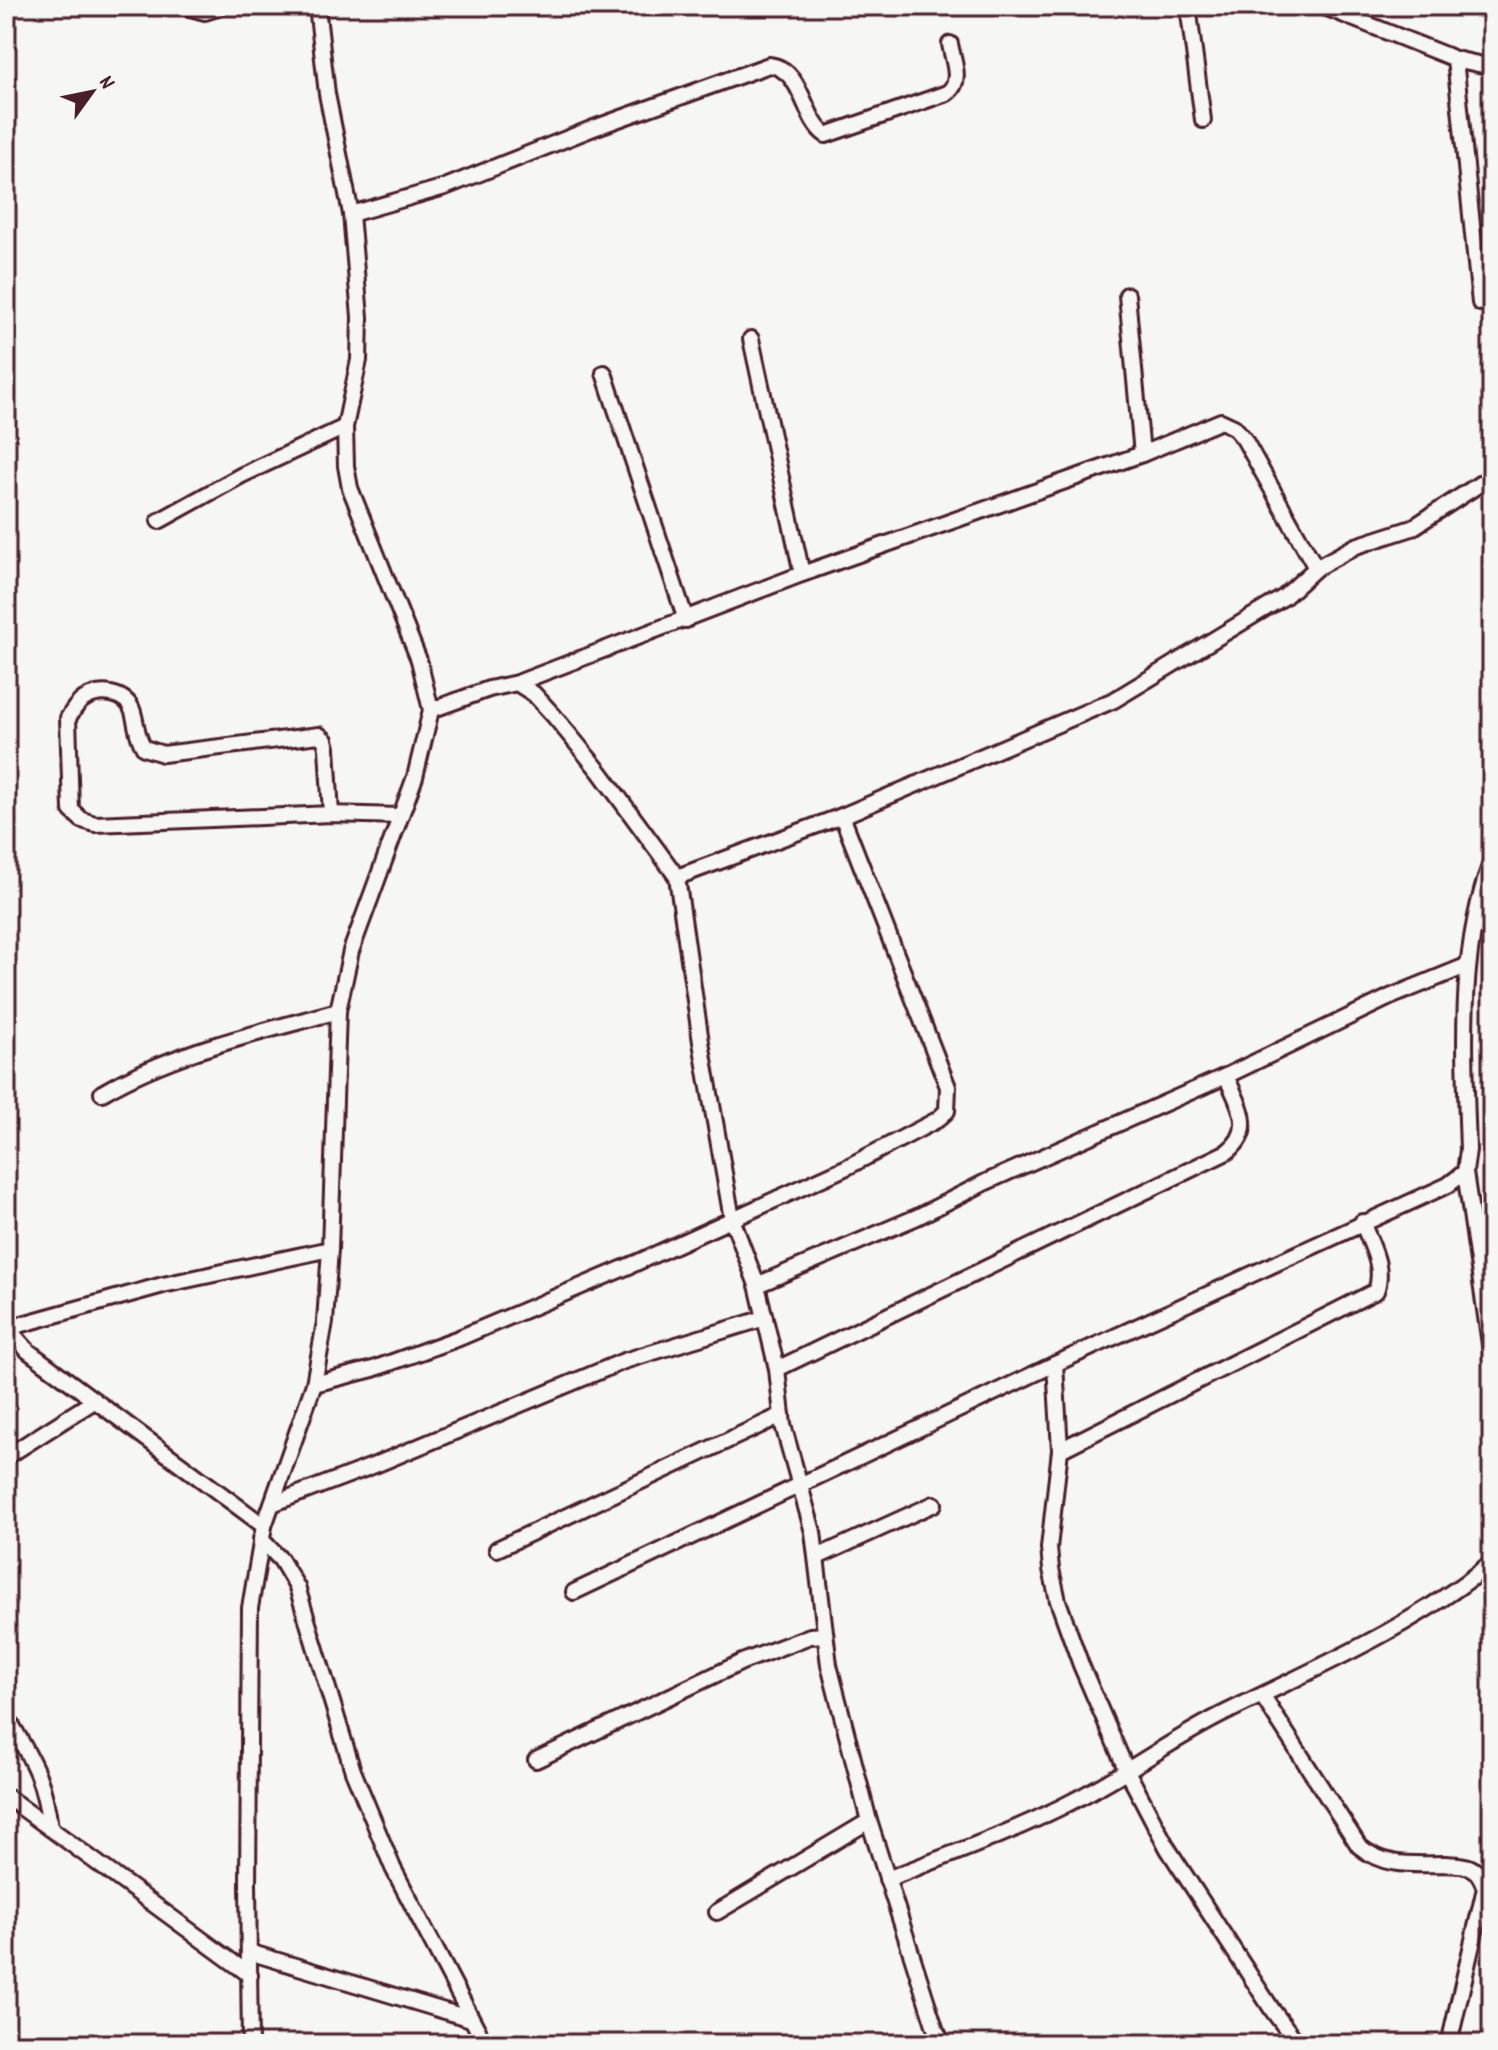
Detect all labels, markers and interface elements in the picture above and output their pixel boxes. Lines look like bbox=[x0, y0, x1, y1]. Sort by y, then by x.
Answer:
north arrow bbox=[52, 52, 132, 132]
text: N bbox=[90, 70, 122, 96]

